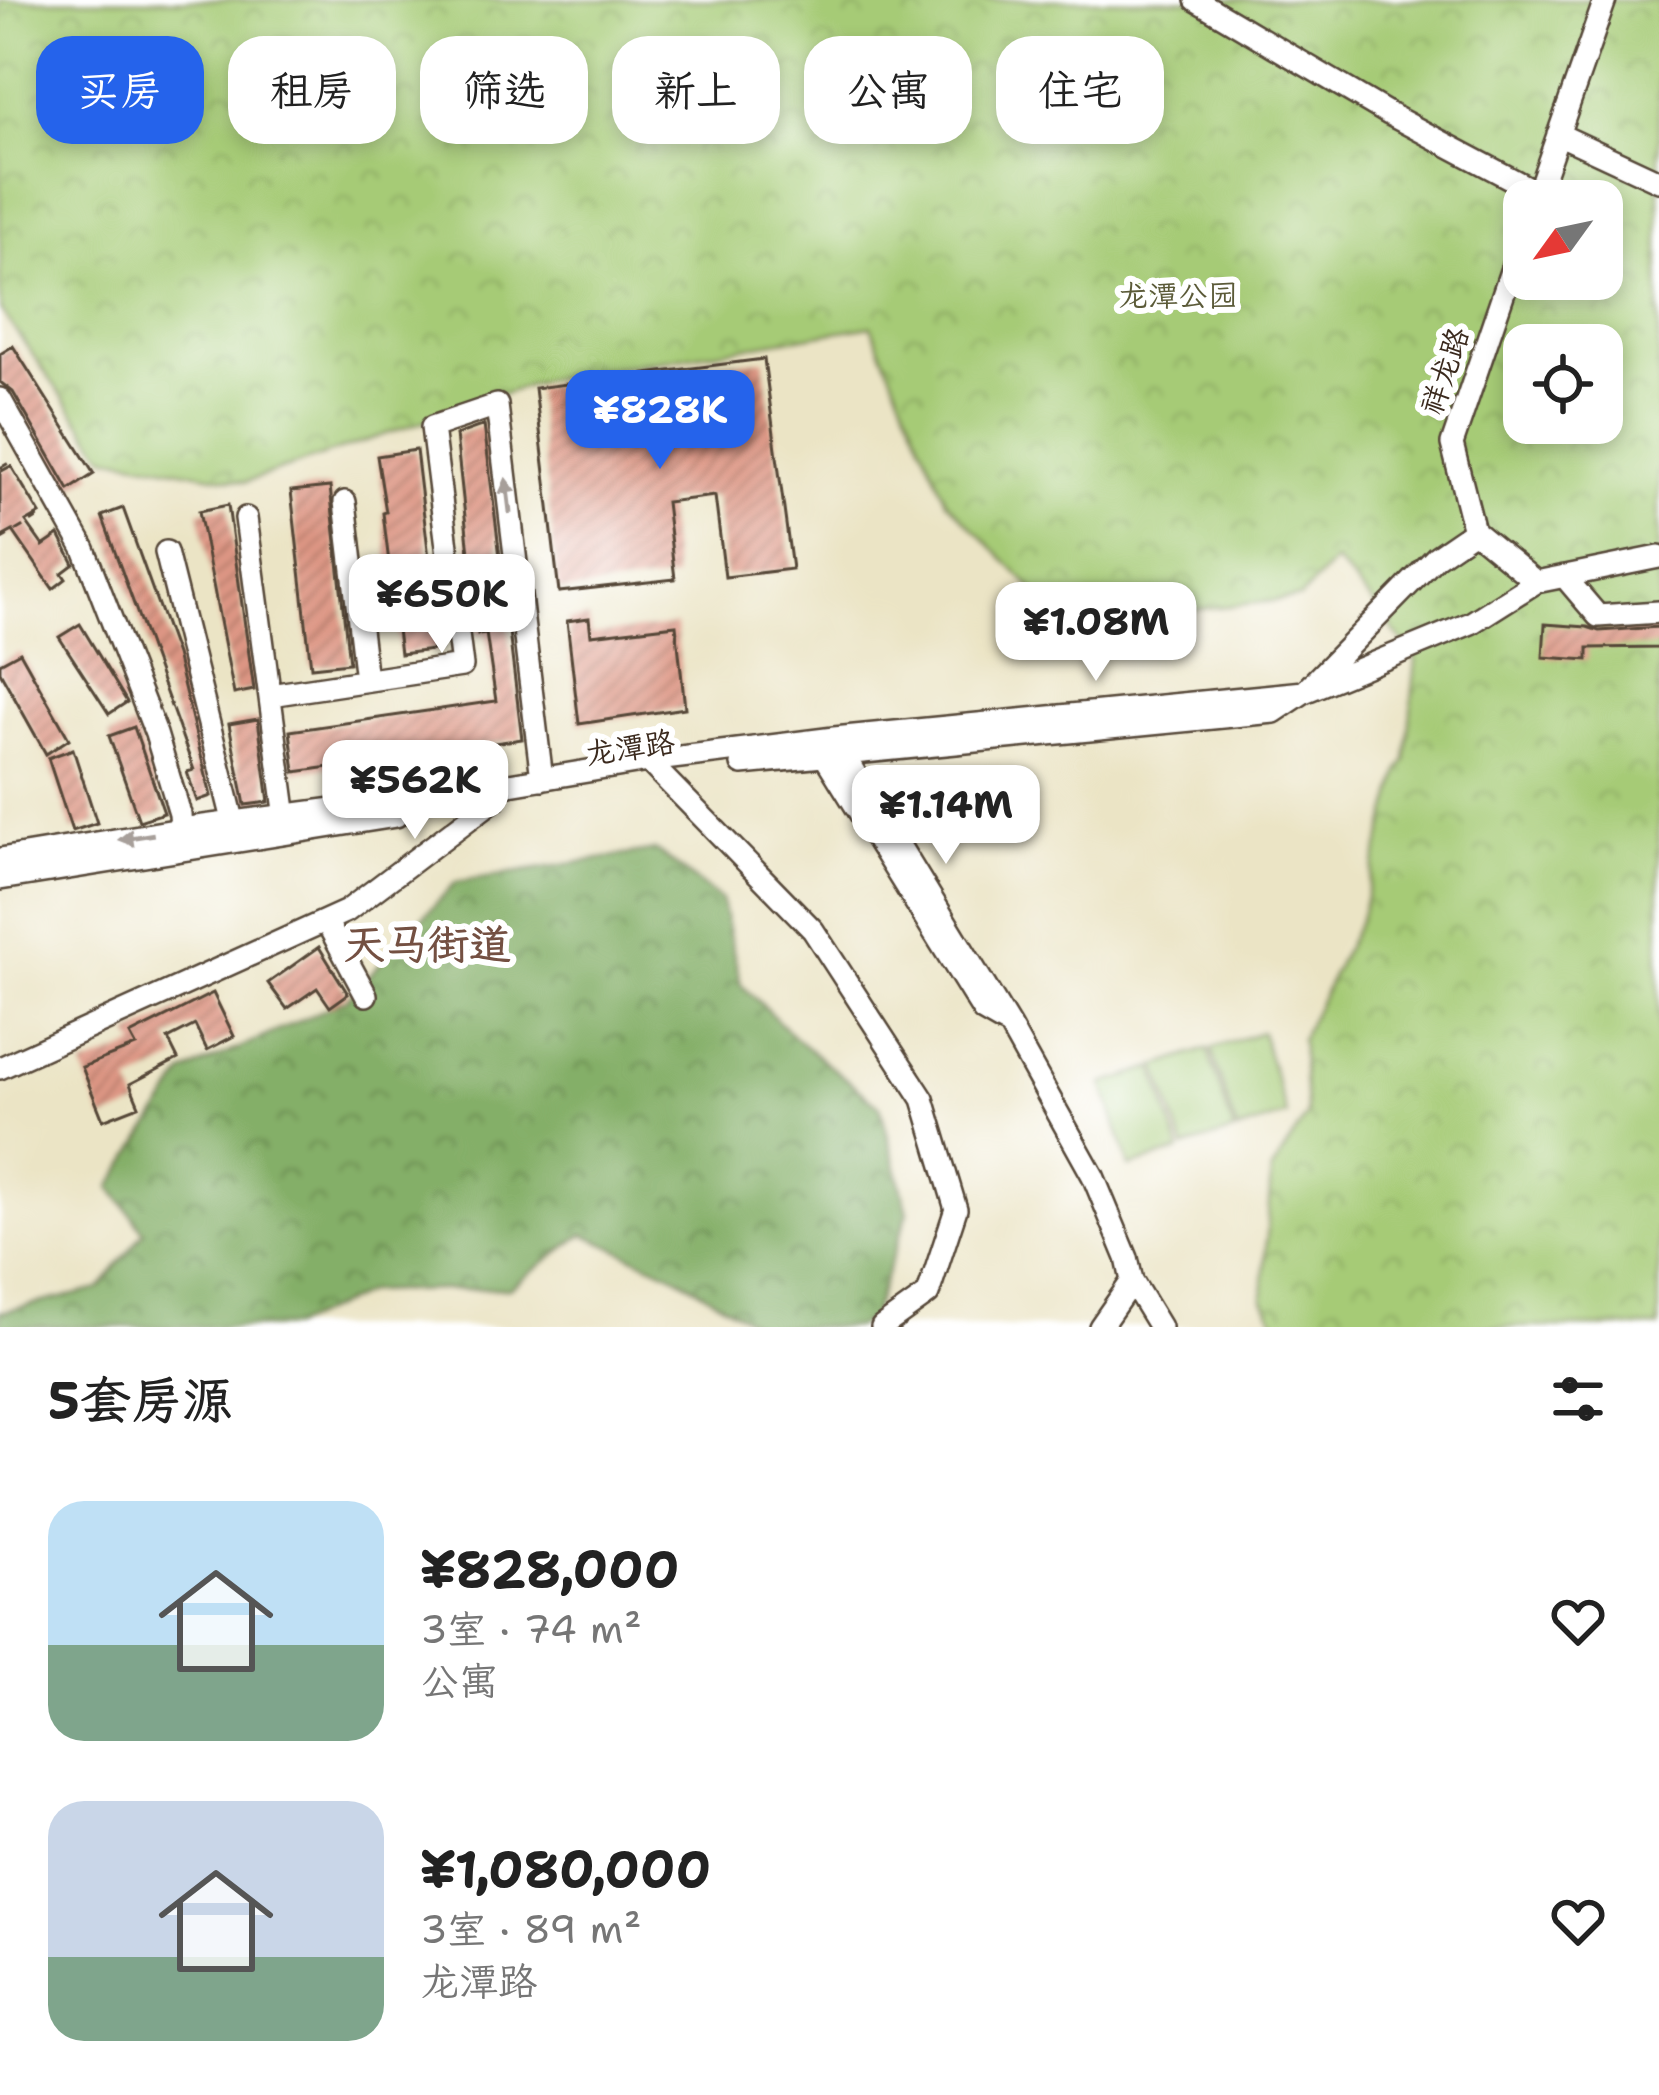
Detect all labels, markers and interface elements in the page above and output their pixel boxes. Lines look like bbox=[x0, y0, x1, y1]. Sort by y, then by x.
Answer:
chip: 买房 bbox=[36, 36, 204, 144]
chip: 租房 bbox=[228, 36, 396, 144]
chip: 筛选 bbox=[420, 36, 588, 144]
chip: 新上 bbox=[612, 36, 780, 144]
chip: 公寓 bbox=[804, 36, 972, 144]
chip: 住宅 bbox=[996, 36, 1164, 144]
north arrow bbox=[1503, 180, 1623, 300]
map controls bbox=[1503, 180, 1623, 444]
park label: 龙潭公园 bbox=[1118, 275, 1238, 316]
street label: 祥龙路 bbox=[1410, 322, 1479, 420]
button: locate bbox=[1503, 324, 1623, 444]
pin: ¥828K bbox=[576, 370, 744, 472]
text: ¥828K bbox=[593, 383, 727, 435]
one-way arrow bbox=[498, 477, 517, 514]
pin: ¥650K bbox=[358, 554, 526, 656]
text: ¥650K bbox=[376, 567, 508, 619]
pin: ¥1.08M bbox=[998, 582, 1194, 684]
text: ¥1.08M bbox=[1022, 595, 1170, 647]
street label: 龙潭路 bbox=[583, 721, 677, 774]
pin: ¥562K bbox=[331, 740, 499, 842]
text: ¥562K bbox=[349, 753, 481, 805]
pin: ¥1.14M bbox=[848, 765, 1044, 867]
text: ¥1.14M bbox=[879, 778, 1013, 830]
one-way arrow bbox=[116, 828, 154, 846]
district label: 天马街道 bbox=[343, 916, 511, 972]
text: 5套房源 bbox=[48, 1366, 233, 1434]
icon: filters bbox=[1545, 1366, 1611, 1432]
text: ¥828,000 bbox=[420, 1535, 679, 1603]
icon: home bbox=[144, 1549, 288, 1693]
icon: heart bbox=[1545, 1588, 1611, 1654]
text: 3室 · 74 m² bbox=[420, 1603, 642, 1655]
text: 公寓 bbox=[420, 1655, 498, 1707]
text: ¥1,080,000 bbox=[420, 1835, 711, 1903]
icon: home bbox=[144, 1849, 288, 1993]
icon: heart bbox=[1545, 1888, 1611, 1954]
text: 3室 · 89 m² bbox=[420, 1903, 641, 1955]
text: 龙潭路 bbox=[420, 1955, 537, 2007]

